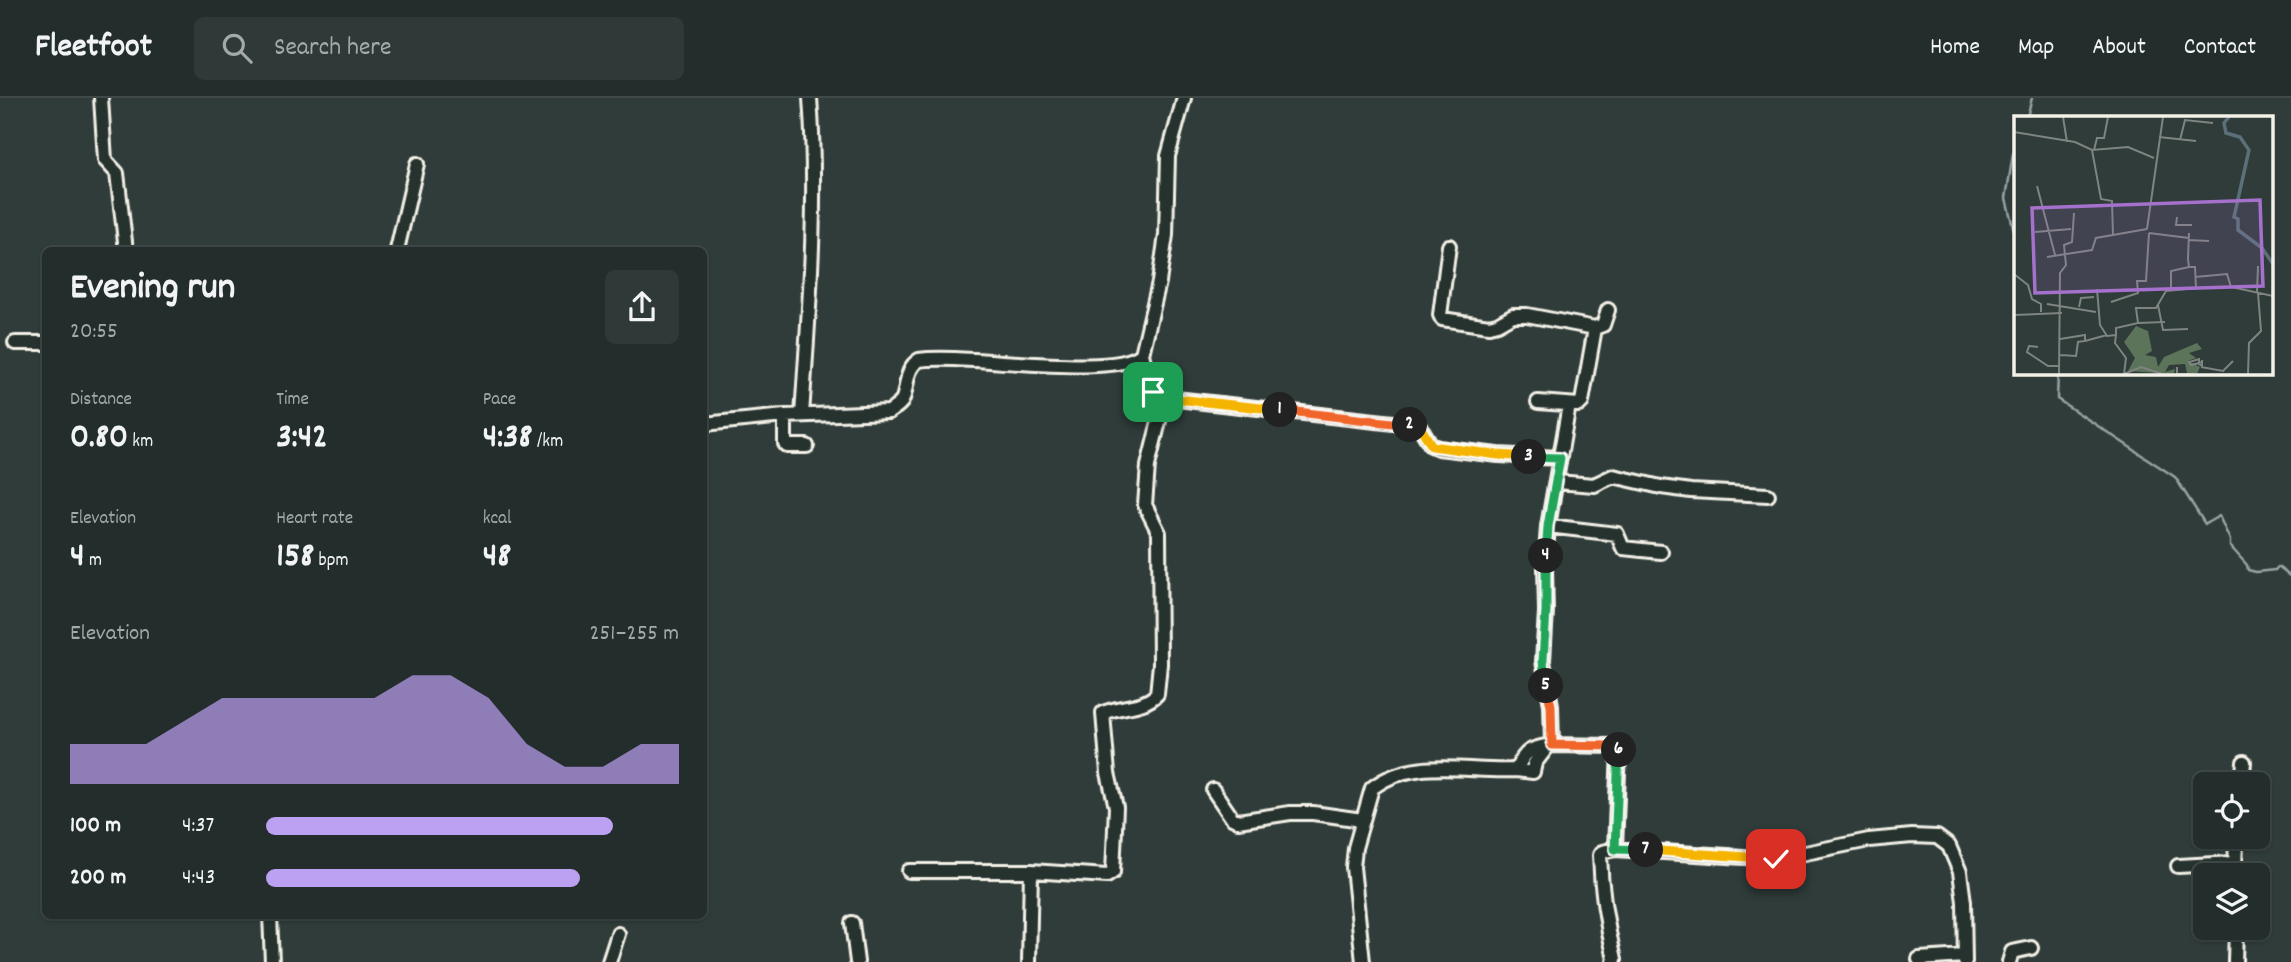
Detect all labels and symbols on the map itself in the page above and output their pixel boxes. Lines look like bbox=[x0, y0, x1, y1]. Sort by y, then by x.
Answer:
inset map bbox=[2014, 116, 2274, 374]
pin bbox=[1123, 362, 1183, 422]
pin: 1 bbox=[1262, 392, 1298, 428]
pin: 2 bbox=[1392, 408, 1428, 442]
pin: 3 bbox=[1512, 440, 1546, 474]
pin: 4 bbox=[1528, 538, 1564, 574]
pin: 5 bbox=[1528, 668, 1564, 704]
pin: 6 bbox=[1602, 732, 1636, 768]
pin bbox=[1746, 829, 1806, 889]
pin: 7 bbox=[1628, 832, 1664, 868]

